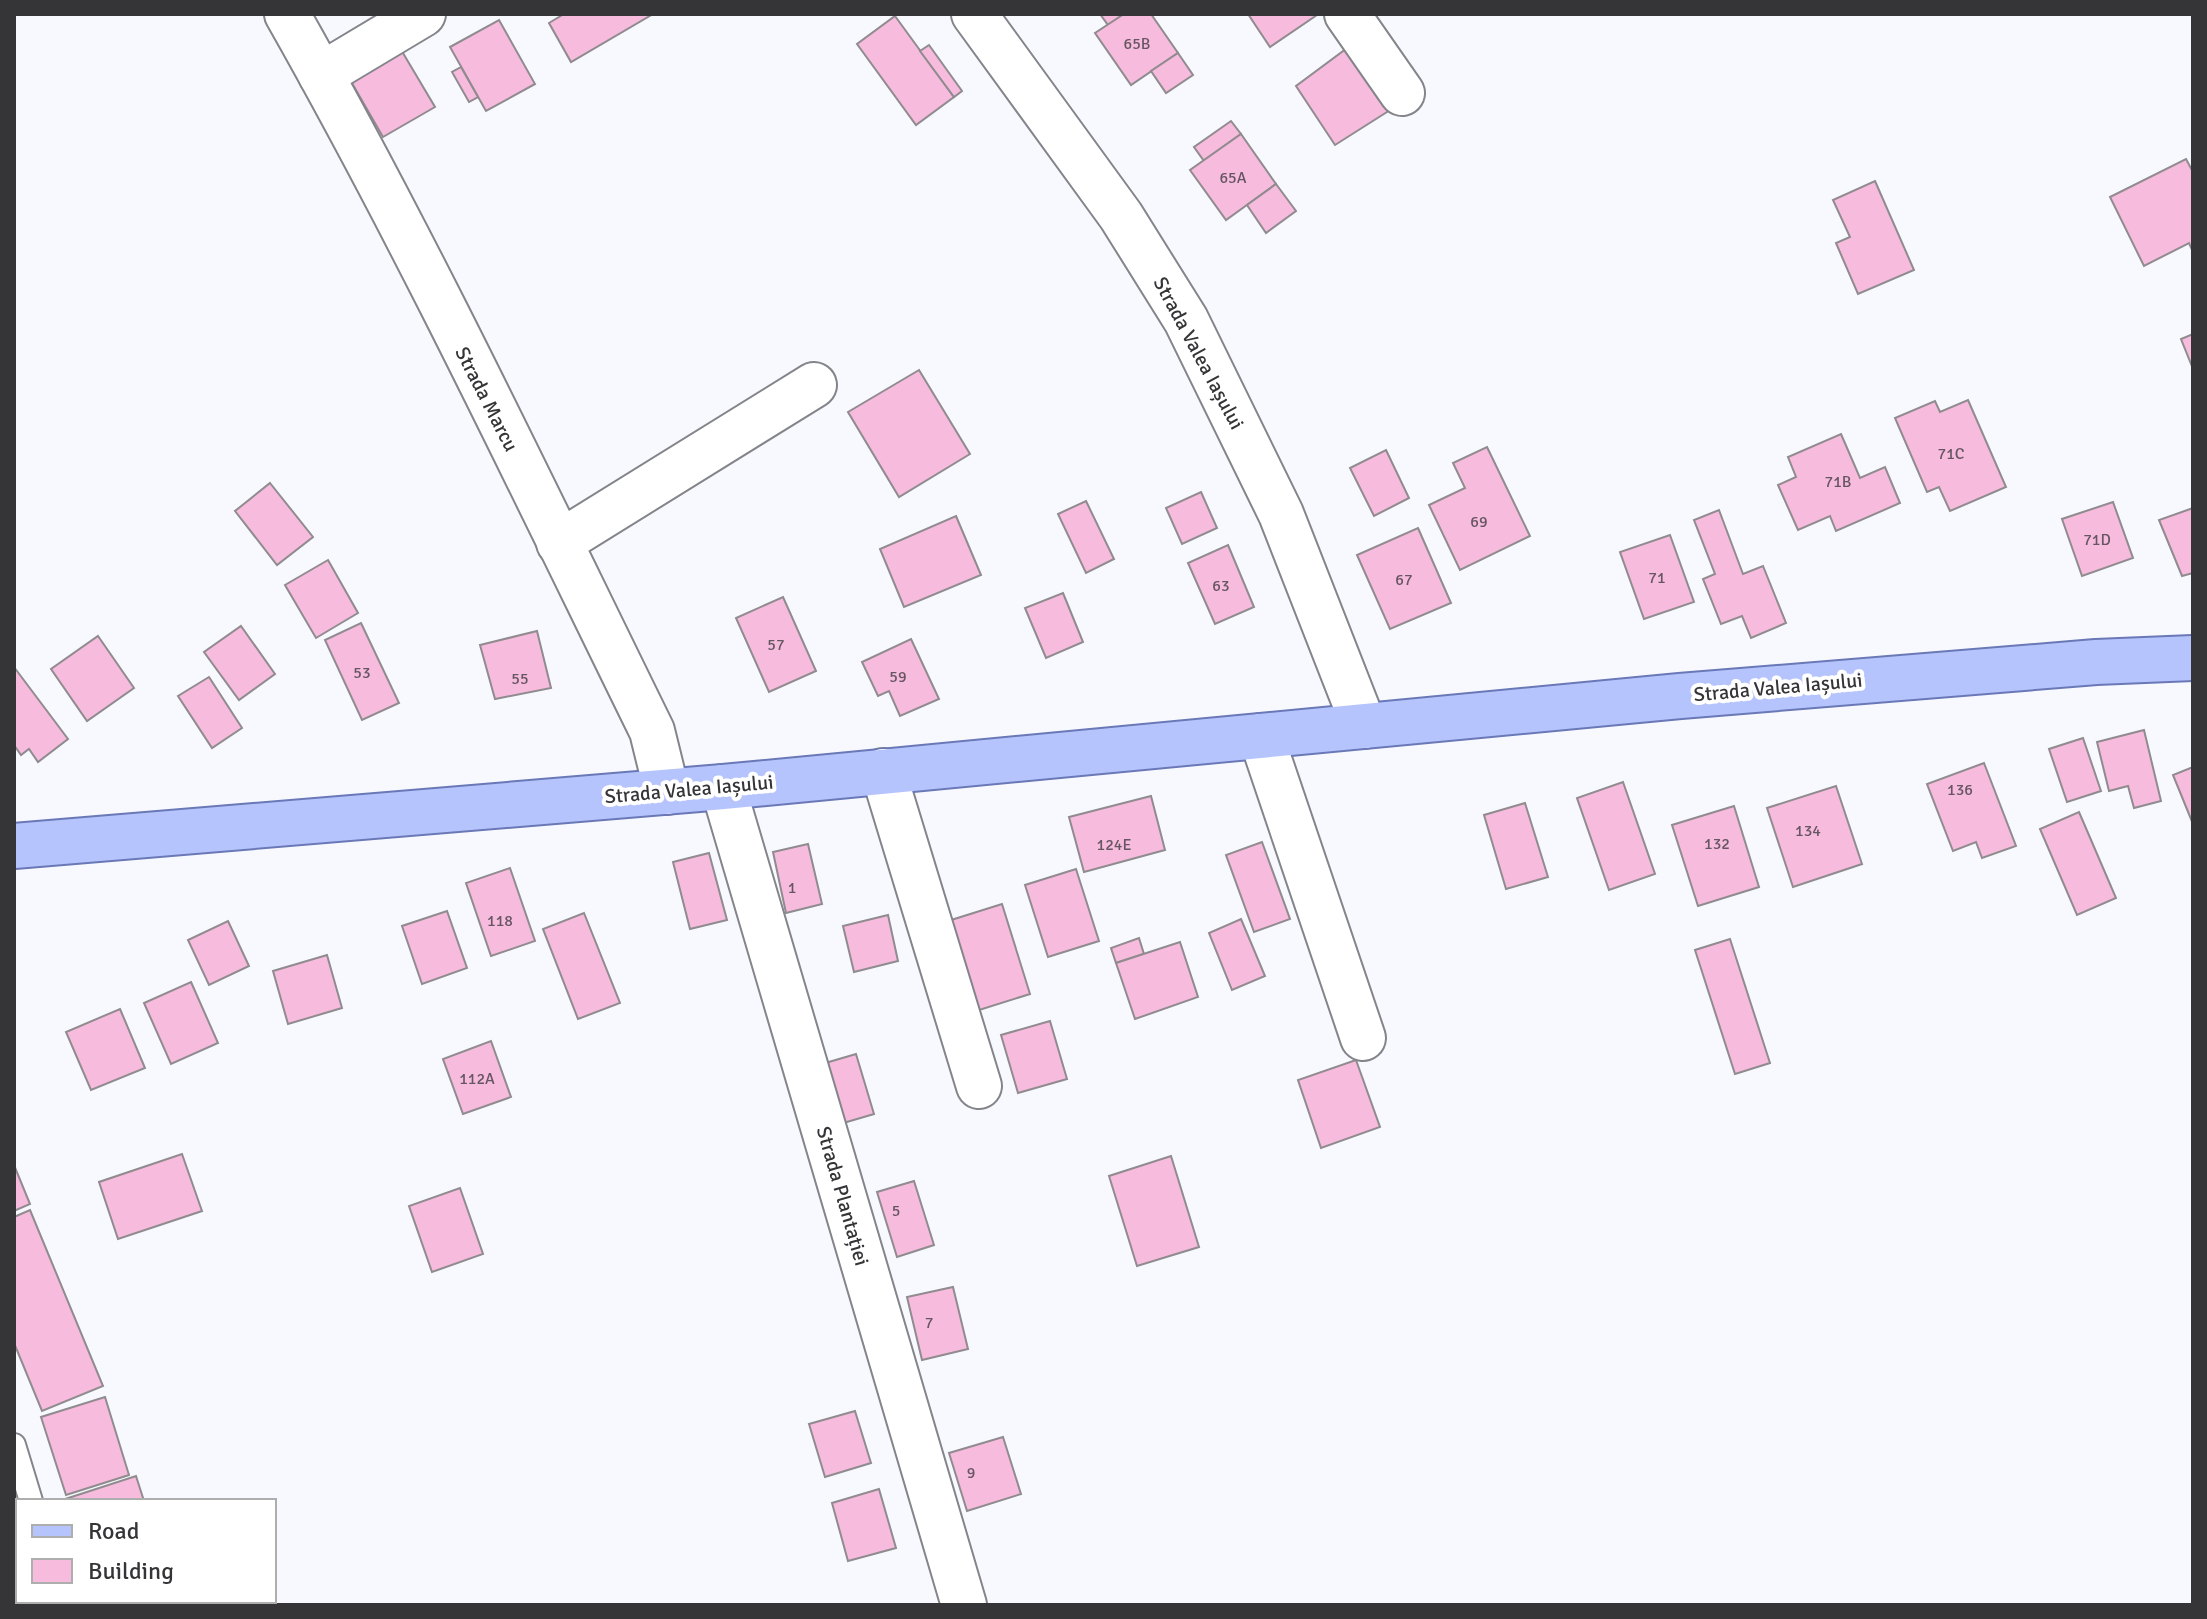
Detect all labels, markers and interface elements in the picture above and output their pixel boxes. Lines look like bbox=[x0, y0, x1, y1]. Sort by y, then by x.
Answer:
house number: 65B bbox=[1124, 34, 1150, 54]
house number: 65A bbox=[1219, 168, 1247, 188]
street label: Strada Valea Iașului bbox=[1148, 273, 1249, 434]
street label: Strada Marcu bbox=[450, 343, 524, 456]
house number: 71C bbox=[1938, 444, 1965, 464]
house number: 71B bbox=[1825, 472, 1851, 492]
house number: 69 bbox=[1470, 512, 1488, 532]
house number: 71D bbox=[2083, 530, 2111, 550]
house number: 71 bbox=[1648, 568, 1666, 588]
house number: 67 bbox=[1395, 570, 1413, 590]
house number: 63 bbox=[1212, 576, 1230, 596]
house number: 57 bbox=[767, 635, 785, 655]
house number: 53 bbox=[353, 663, 371, 683]
house number: 59 bbox=[889, 667, 907, 687]
street label: Strada Valea Iașului bbox=[1693, 668, 1863, 707]
house number: 55 bbox=[511, 669, 529, 689]
street label: Strada Valea Iașului bbox=[604, 770, 774, 809]
house number: 136 bbox=[1947, 780, 1973, 800]
house number: 134 bbox=[1795, 821, 1821, 841]
house number: 132 bbox=[1704, 834, 1730, 854]
house number: 124E bbox=[1097, 835, 1131, 855]
house number: 1 bbox=[788, 878, 796, 898]
house number: 118 bbox=[487, 911, 513, 931]
house number: 112A bbox=[459, 1069, 495, 1089]
street label: Strada Plantației bbox=[811, 1124, 874, 1269]
house number: 5 bbox=[892, 1201, 900, 1221]
house number: 7 bbox=[925, 1313, 933, 1333]
house number: 9 bbox=[967, 1463, 975, 1483]
legend bbox=[16, 1499, 276, 1603]
text: Road bbox=[88, 1516, 139, 1546]
text: Building bbox=[88, 1556, 174, 1586]

